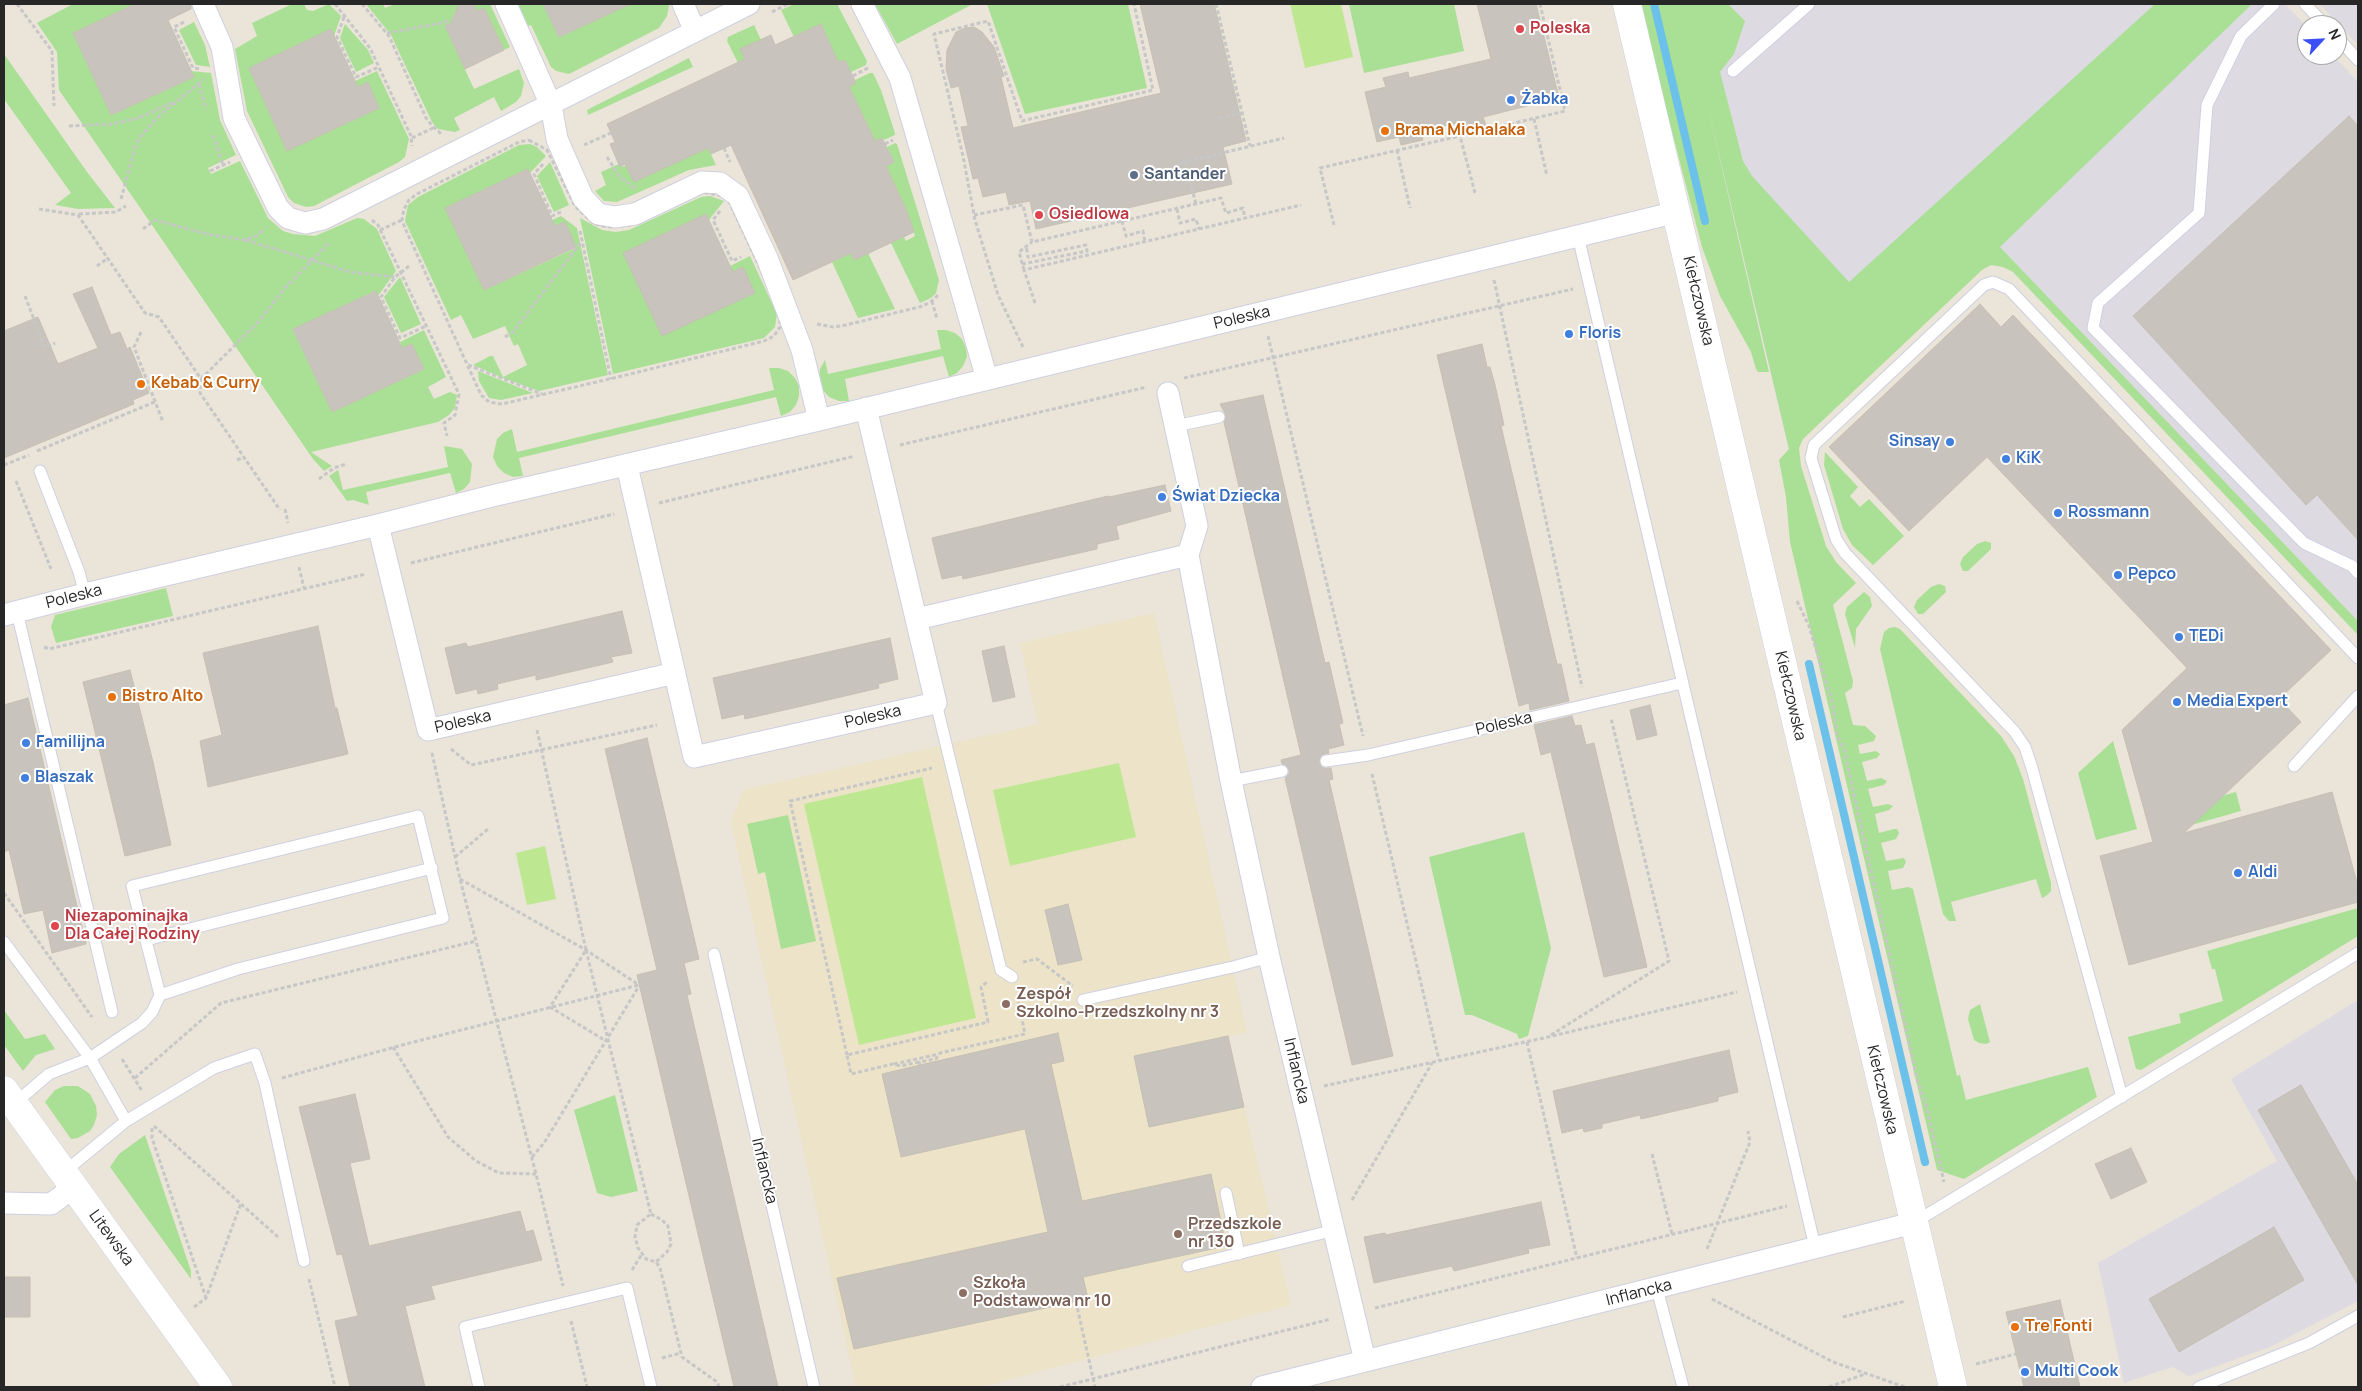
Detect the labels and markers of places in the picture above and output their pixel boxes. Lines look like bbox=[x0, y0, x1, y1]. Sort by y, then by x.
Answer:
place label: Poleska bbox=[1530, 19, 1591, 39]
marker: Poleska bbox=[1514, 23, 1526, 35]
place label: Żabka bbox=[1521, 90, 1569, 110]
marker: Żabka bbox=[1505, 94, 1517, 106]
place label: Brama Michalaka bbox=[1395, 121, 1525, 141]
marker: Brama Michalaka bbox=[1379, 125, 1391, 137]
place label: Santander bbox=[1144, 165, 1226, 185]
marker: Santander bbox=[1128, 169, 1140, 181]
place label: Osiedlowa bbox=[1049, 205, 1129, 225]
marker: Osiedlowa bbox=[1033, 209, 1045, 221]
place label: Floris bbox=[1579, 324, 1621, 344]
marker: Floris bbox=[1563, 328, 1575, 340]
place label: Kebab & Curry bbox=[151, 374, 260, 394]
marker: Kebab & Curry bbox=[135, 378, 147, 390]
place label: Sinsay bbox=[1889, 432, 1940, 452]
marker: Sinsay bbox=[1944, 436, 1956, 448]
place label: KiK bbox=[2016, 449, 2041, 469]
marker: KiK bbox=[2000, 453, 2012, 465]
place label: Świat Dziecka bbox=[1172, 487, 1280, 507]
marker: Świat Dziecka bbox=[1156, 491, 1168, 503]
place label: Rossmann bbox=[2068, 503, 2149, 523]
marker: Rossmann bbox=[2052, 507, 2064, 519]
place label: Pepco bbox=[2128, 565, 2176, 585]
marker: Pepco bbox=[2112, 569, 2124, 581]
place label: TEDi bbox=[2189, 627, 2224, 647]
marker: TEDi bbox=[2173, 631, 2185, 643]
place label: Bistro Alto bbox=[122, 687, 203, 707]
marker: Bistro Alto bbox=[106, 691, 118, 703]
place label: Media Expert bbox=[2187, 692, 2288, 712]
marker: Media Expert bbox=[2171, 696, 2183, 708]
place label: Familijna bbox=[36, 733, 105, 753]
marker: Familijna bbox=[20, 737, 32, 749]
place label: Blaszak bbox=[35, 768, 93, 788]
marker: Blaszak bbox=[19, 772, 31, 784]
place label: Aldi bbox=[2248, 863, 2278, 883]
marker: Aldi bbox=[2232, 867, 2244, 879]
place label: Niezapominajka Dla Całej Rodziny bbox=[65, 907, 200, 945]
marker: Niezapominajka Dla Całej Rodziny bbox=[49, 920, 61, 932]
place label: Zespół Szkolno-Przedszkolny nr 3 bbox=[1016, 985, 1219, 1023]
marker: Zespół Szkolno-Przedszkolny nr 3 bbox=[1000, 998, 1012, 1010]
place label: Przedszkole nr 130 bbox=[1188, 1215, 1282, 1253]
marker: Przedszkole nr 130 bbox=[1172, 1228, 1184, 1240]
place label: Szkoła Podstawowa nr 10 bbox=[973, 1274, 1111, 1312]
marker: Szkoła Podstawowa nr 10 bbox=[957, 1287, 969, 1299]
place label: Tre Fonti bbox=[2025, 1317, 2092, 1337]
marker: Tre Fonti bbox=[2009, 1321, 2021, 1333]
place label: Multi Cook bbox=[2035, 1362, 2118, 1382]
marker: Multi Cook bbox=[2019, 1366, 2031, 1378]

